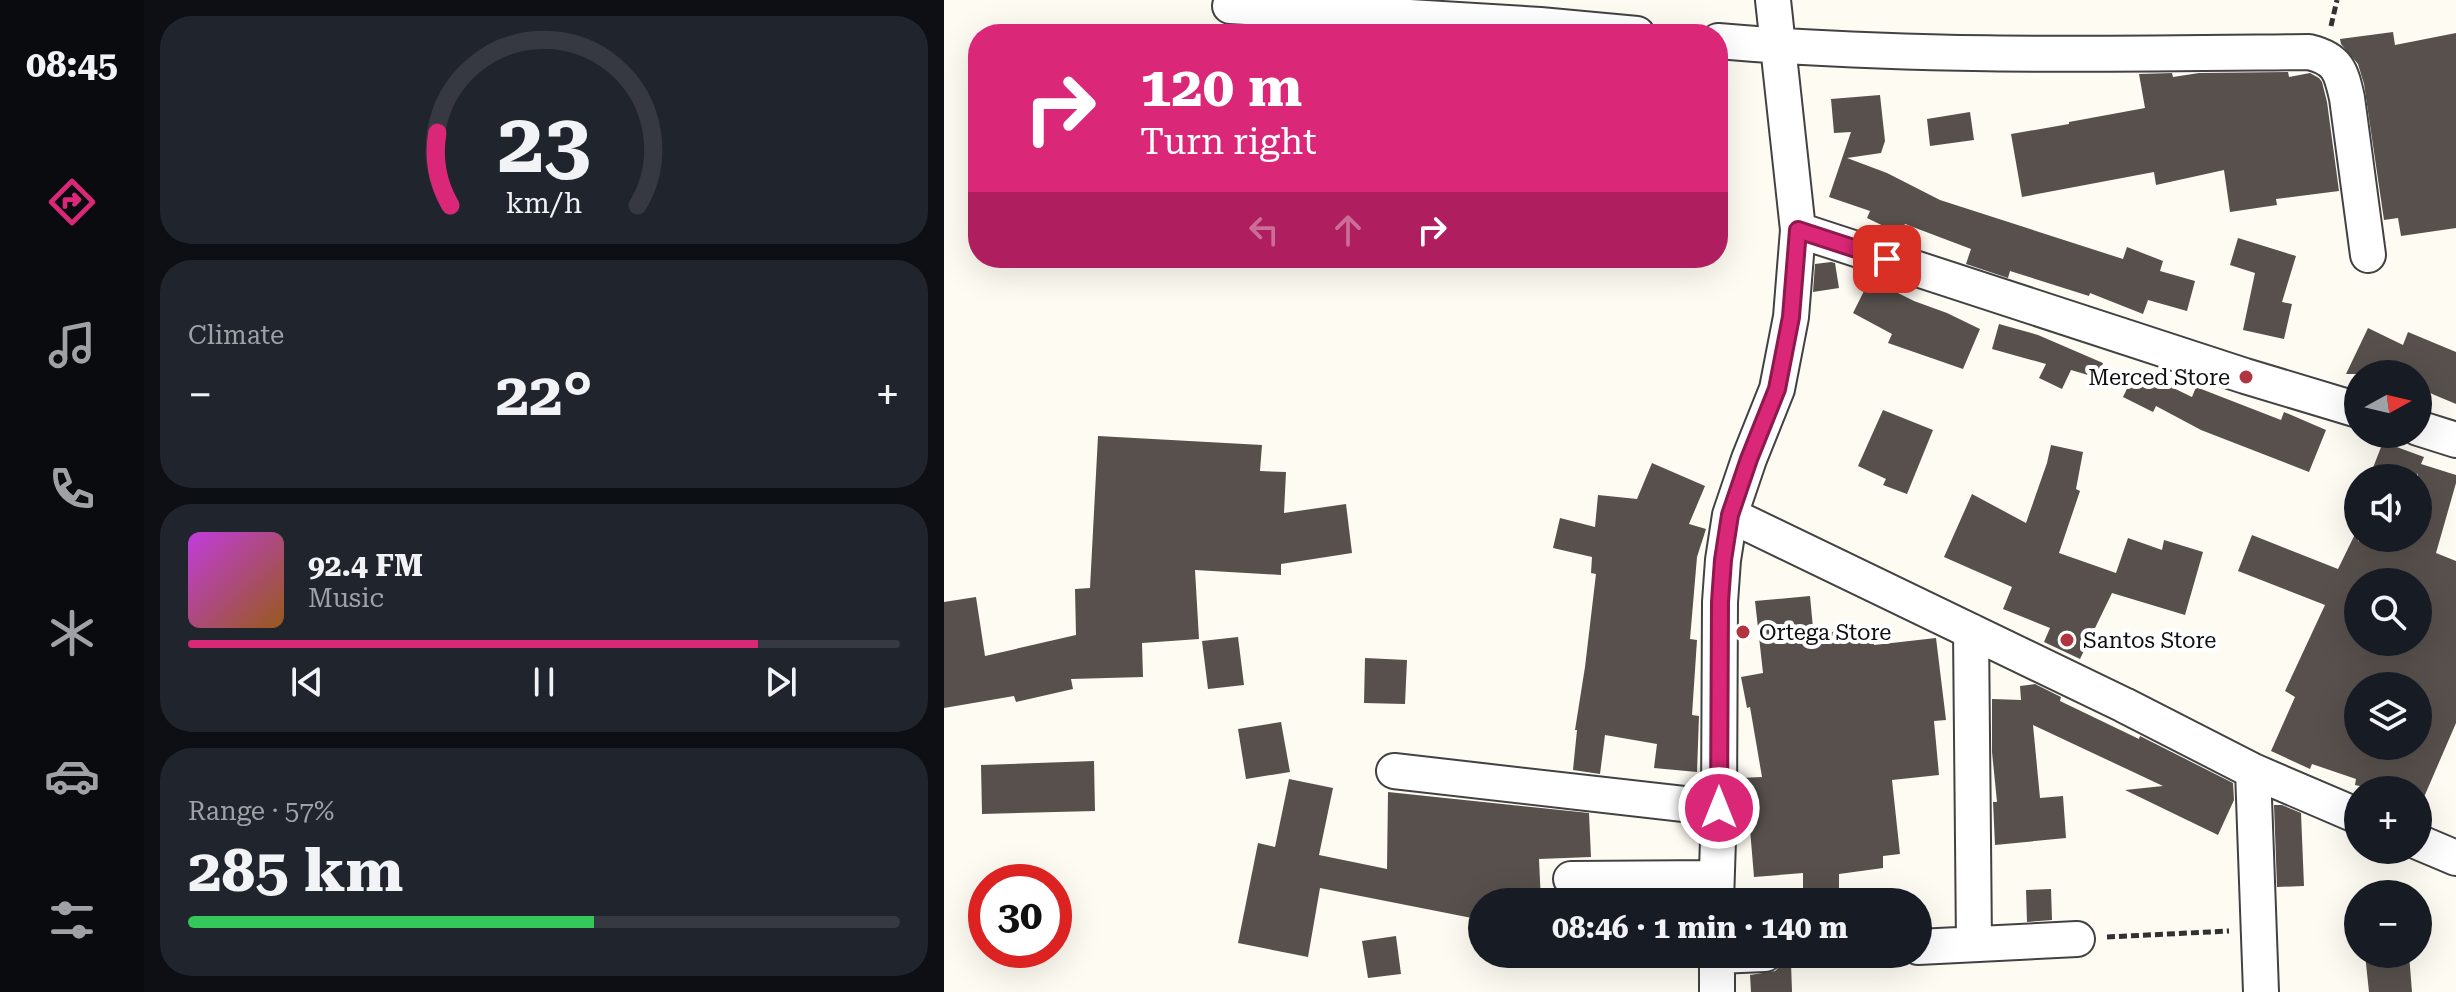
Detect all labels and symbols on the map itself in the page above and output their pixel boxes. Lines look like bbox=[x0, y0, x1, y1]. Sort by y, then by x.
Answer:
pin bbox=[1853, 225, 1921, 293]
north arrow bbox=[2344, 360, 2432, 448]
place label: Merced Store bbox=[2088, 365, 2230, 390]
marker: Merced Store bbox=[2237, 368, 2255, 386]
place label: Ortega Store bbox=[1759, 620, 1891, 645]
marker: Ortega Store bbox=[1734, 623, 1752, 641]
place label: Santos Store bbox=[2083, 628, 2216, 653]
marker: Santos Store bbox=[2058, 631, 2076, 649]
position arrow bbox=[1677, 766, 1761, 850]
speed limit sign: 30 bbox=[968, 864, 1072, 968]

